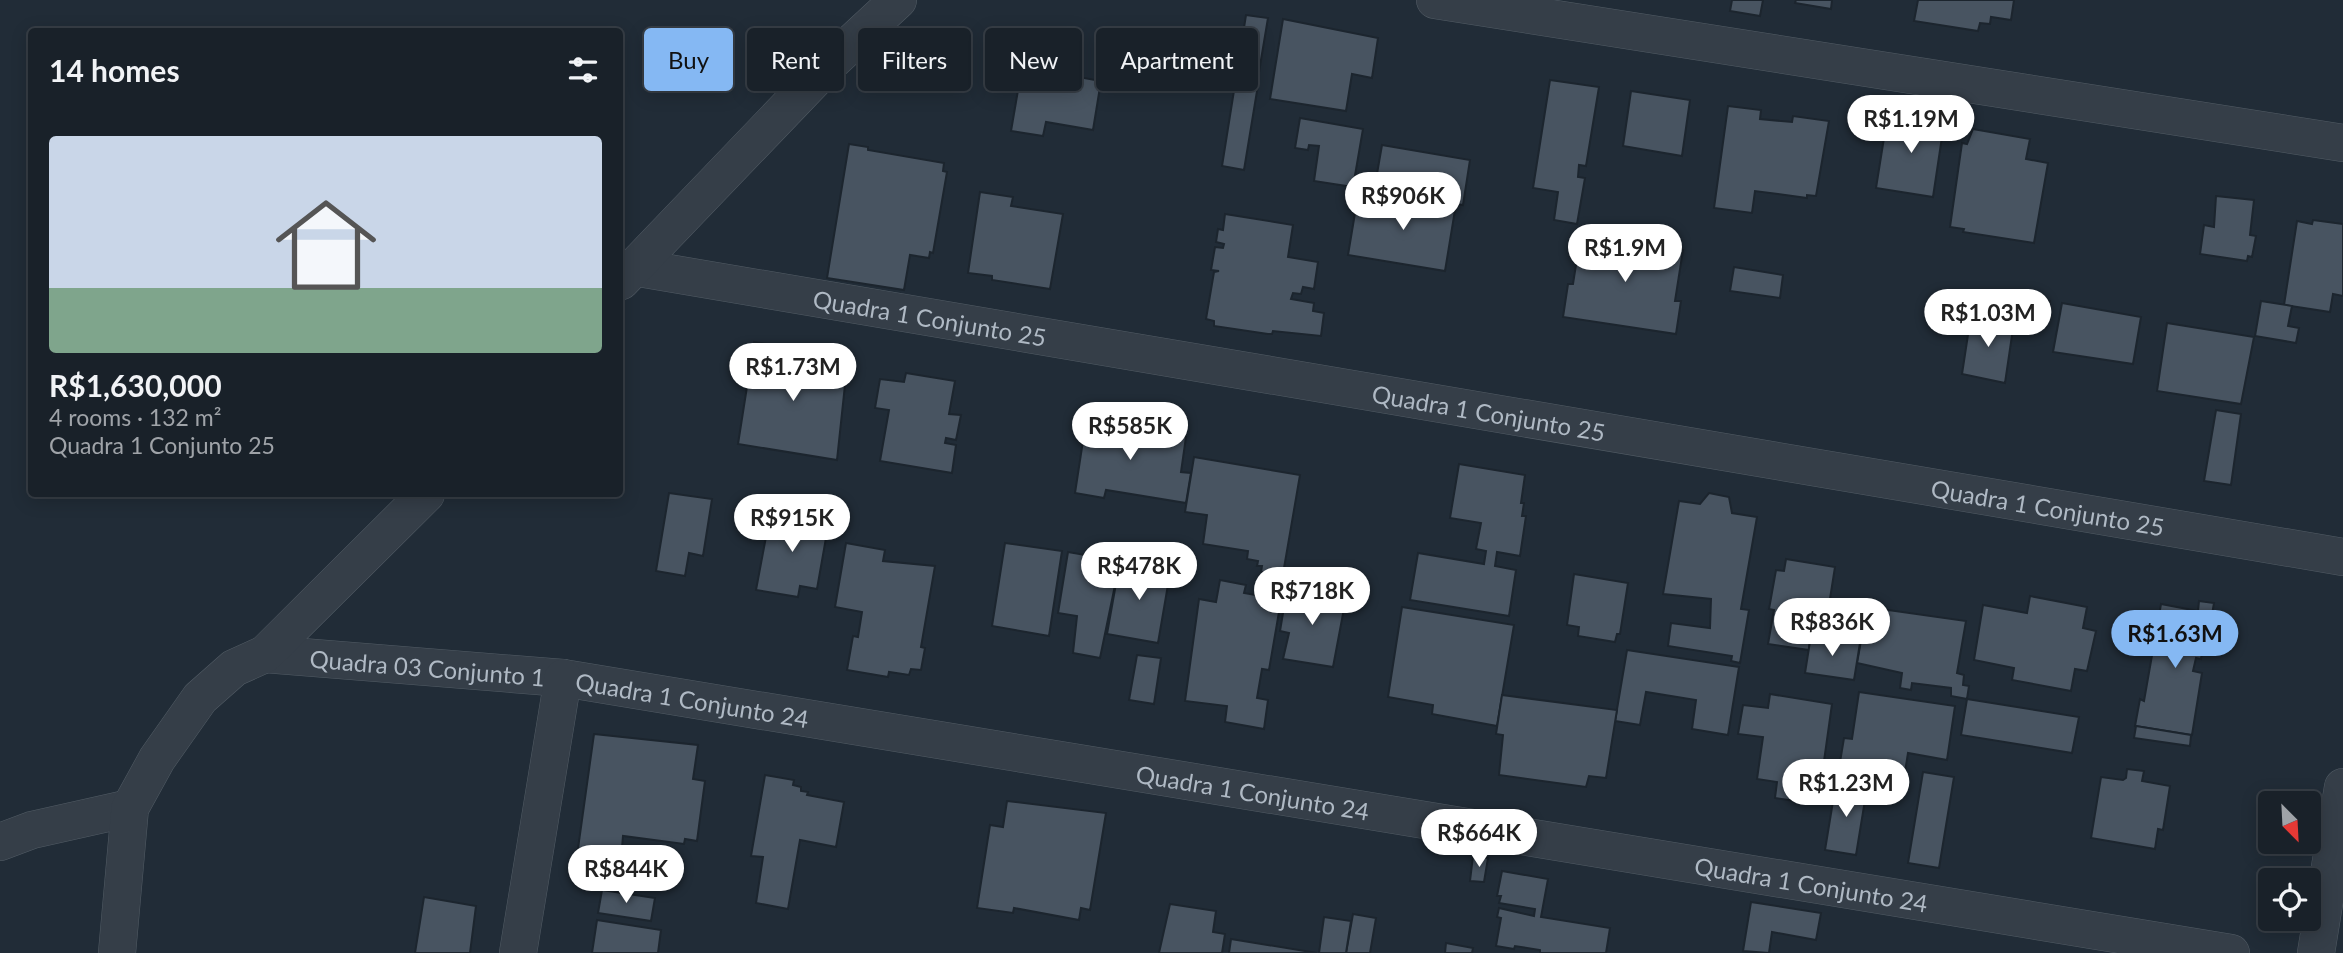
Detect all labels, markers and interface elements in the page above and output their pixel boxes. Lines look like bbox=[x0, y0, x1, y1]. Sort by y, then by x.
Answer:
chip: Buy bbox=[644, 28, 733, 91]
chip: Rent bbox=[747, 28, 844, 91]
chip: Filters bbox=[858, 28, 971, 91]
chip: New bbox=[985, 28, 1082, 91]
chip: Apartment bbox=[1096, 28, 1258, 91]
icon: filters bbox=[564, 51, 602, 89]
text: 14 homes bbox=[49, 52, 180, 88]
pin: R$1.19M bbox=[1846, 96, 1976, 155]
text: R$1.19M bbox=[1863, 104, 1959, 132]
pin: R$906K bbox=[1346, 173, 1460, 232]
text: R$906K bbox=[1361, 181, 1445, 209]
icon: home bbox=[263, 182, 389, 308]
pin: R$1.9M bbox=[1568, 224, 1682, 284]
text: R$1.9M bbox=[1584, 233, 1666, 261]
street label: Quadra 1 Conjunto 25 bbox=[811, 283, 1048, 351]
pin: R$1.03M bbox=[1923, 290, 2053, 349]
text: R$1.03M bbox=[1940, 298, 2036, 326]
pin: R$1.73M bbox=[728, 344, 858, 403]
text: R$1.73M bbox=[745, 352, 841, 380]
text: R$1,630,000 bbox=[49, 367, 222, 403]
street label: Quadra 1 Conjunto 25 bbox=[1370, 378, 1607, 446]
pin: R$585K bbox=[1073, 402, 1187, 462]
text: 4 rooms · 132 m² bbox=[49, 403, 221, 431]
text: R$585K bbox=[1088, 411, 1172, 439]
text: Quadra 1 Conjunto 25 bbox=[49, 431, 275, 459]
street label: Quadra 1 Conjunto 25 bbox=[1929, 473, 2167, 541]
pin: R$915K bbox=[735, 494, 849, 554]
text: R$915K bbox=[750, 503, 834, 531]
pin: R$478K bbox=[1082, 542, 1196, 602]
text: R$478K bbox=[1097, 551, 1181, 579]
pin: R$718K bbox=[1255, 568, 1369, 627]
text: R$718K bbox=[1270, 576, 1354, 604]
pin: R$836K bbox=[1775, 598, 1889, 658]
text: R$836K bbox=[1790, 607, 1874, 635]
pin: R$1.63M bbox=[2110, 610, 2240, 670]
text: R$1.63M bbox=[2127, 619, 2223, 647]
street label: Quadra 03 Conjunto 1 bbox=[309, 643, 546, 691]
street label: Quadra 1 Conjunto 24 bbox=[574, 666, 811, 733]
street label: Quadra 1 Conjunto 24 bbox=[1134, 758, 1372, 825]
pin: R$1.23M bbox=[1781, 760, 1911, 819]
text: R$1.23M bbox=[1798, 768, 1894, 796]
north arrow bbox=[2258, 791, 2320, 854]
map controls bbox=[2258, 791, 2321, 931]
pin: R$664K bbox=[1422, 810, 1536, 869]
text: R$664K bbox=[1437, 818, 1521, 846]
pin: R$844K bbox=[569, 846, 683, 905]
street label: Quadra 1 Conjunto 24 bbox=[1692, 850, 1930, 917]
text: R$844K bbox=[584, 854, 668, 882]
button: locate bbox=[2258, 868, 2321, 931]

